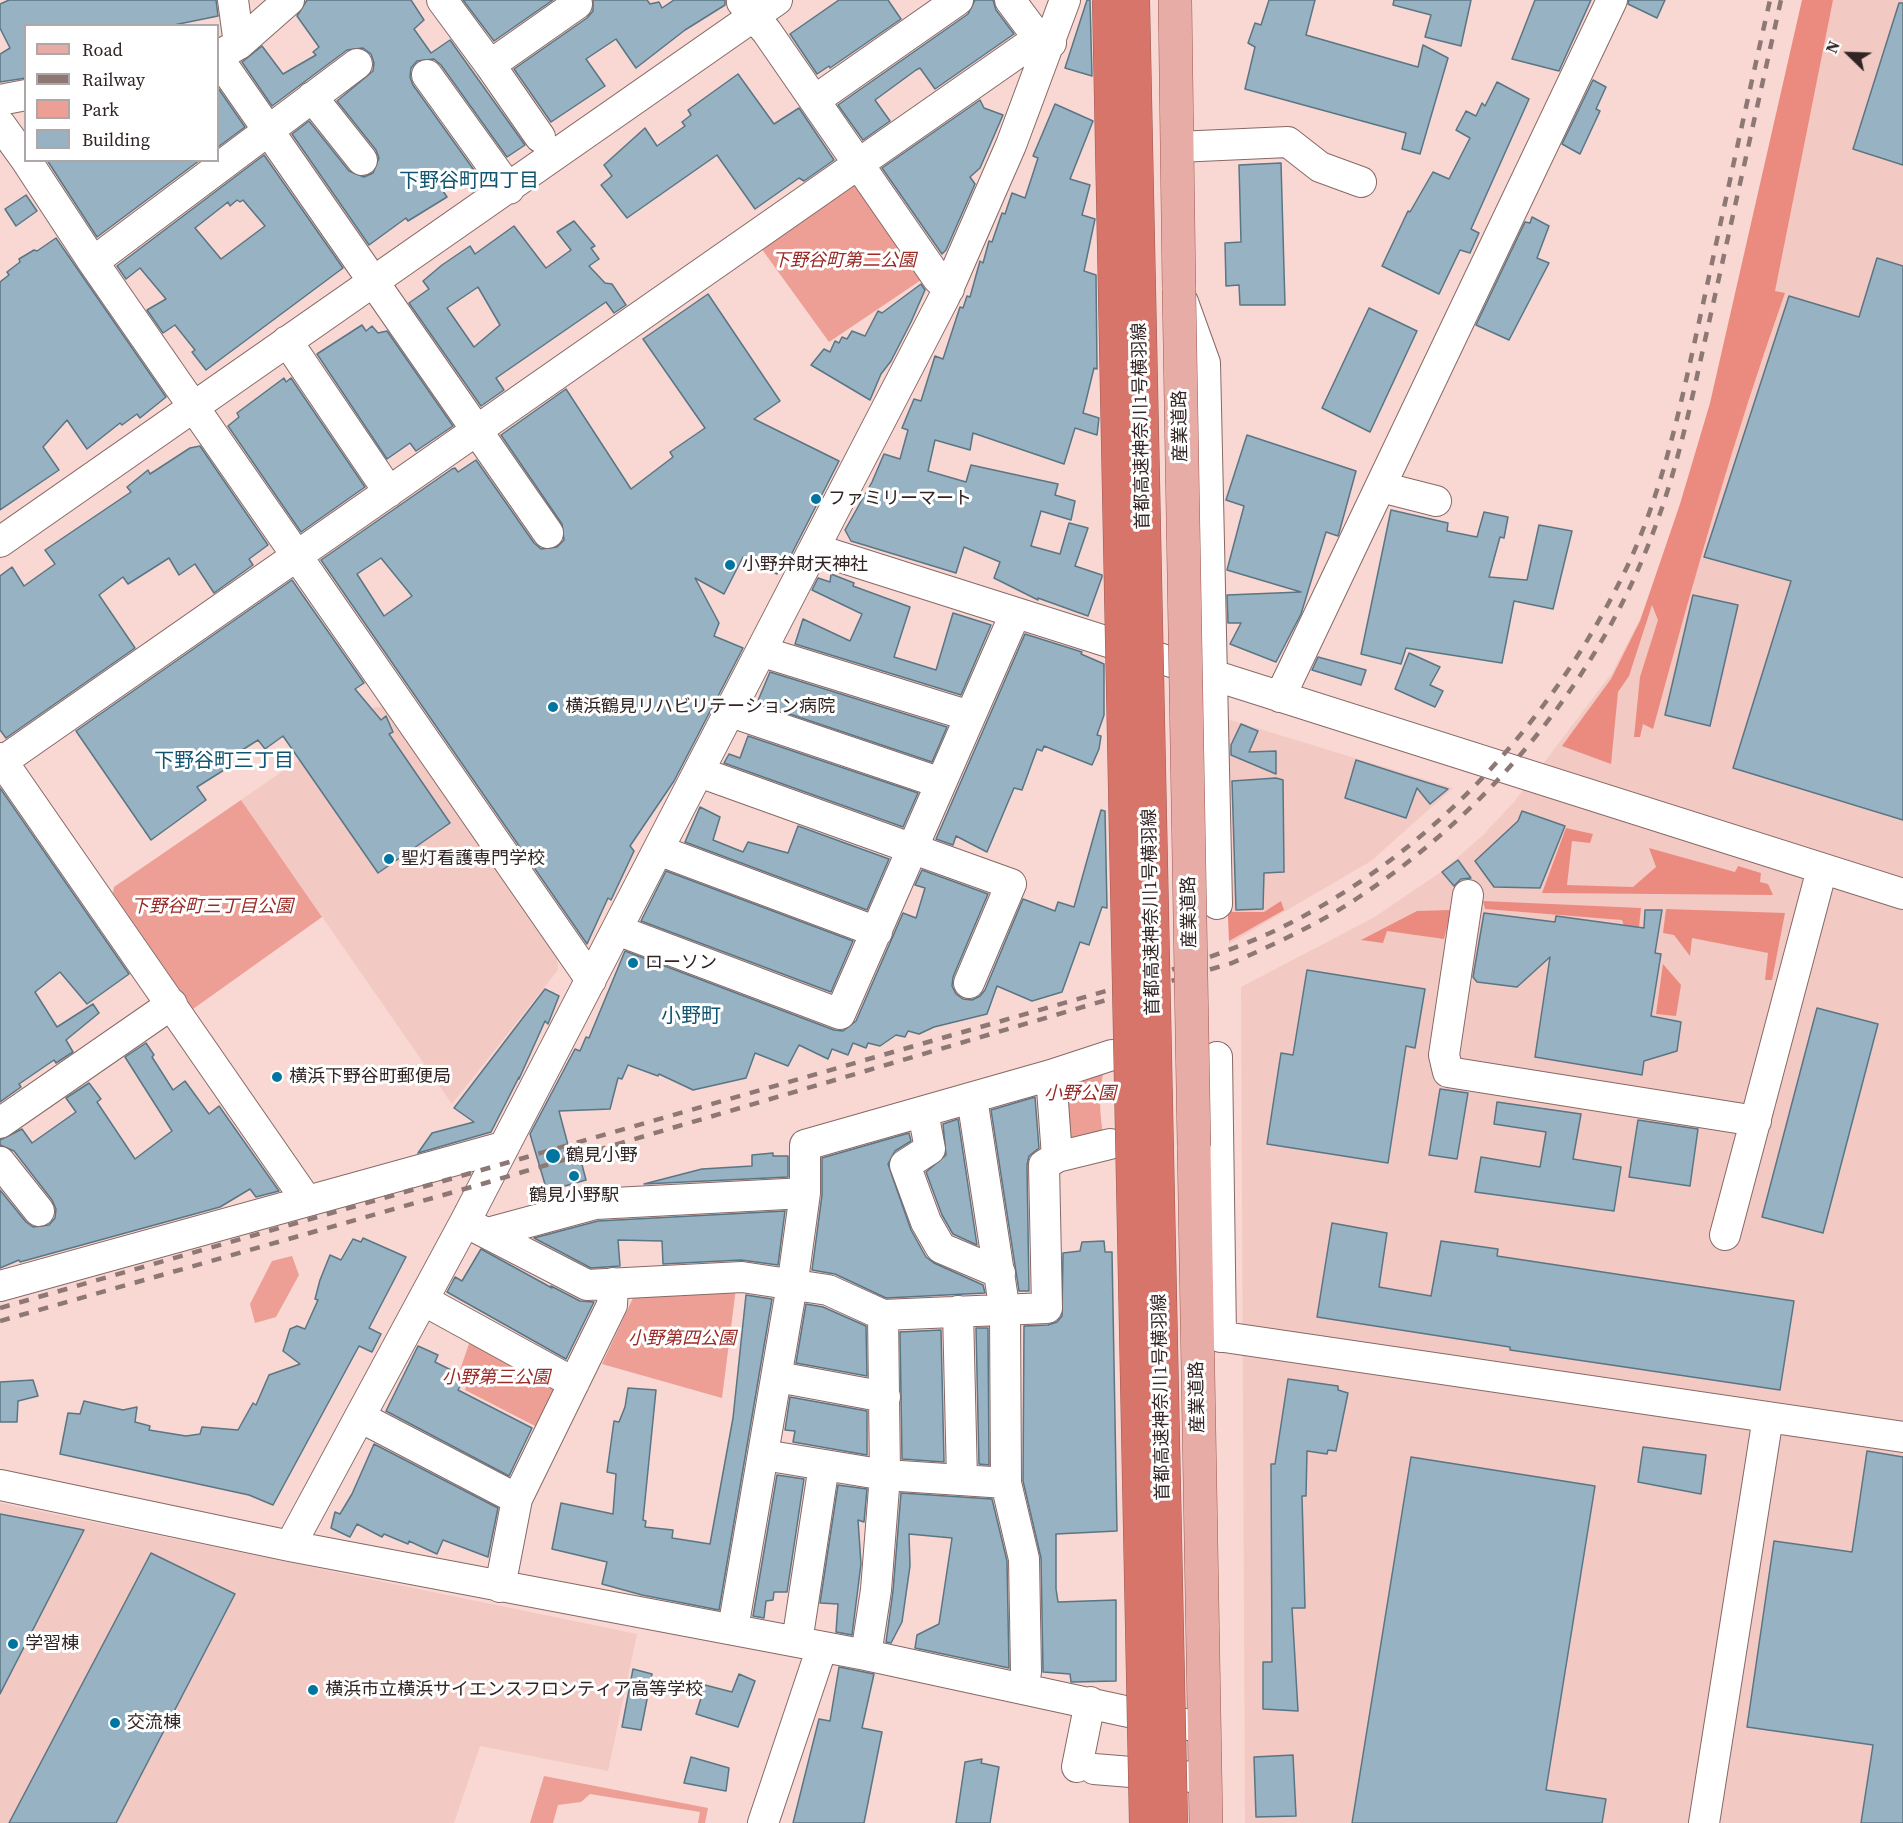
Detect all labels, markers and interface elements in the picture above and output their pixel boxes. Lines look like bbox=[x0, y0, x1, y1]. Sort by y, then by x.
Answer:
legend bbox=[24, 24, 219, 162]
north arrow bbox=[1819, 24, 1879, 84]
text: Road bbox=[82, 37, 123, 62]
text: N bbox=[1820, 37, 1845, 57]
text: Railway bbox=[82, 67, 145, 92]
text: Park bbox=[82, 97, 119, 122]
text: Building bbox=[82, 127, 150, 152]
district label: 下野谷町四丁目 bbox=[399, 170, 539, 194]
park label: 下野谷町第二公園 bbox=[772, 250, 916, 272]
street label: 首都高速神奈川1号横羽線 bbox=[1129, 322, 1155, 530]
street label: 産業道路 bbox=[1170, 390, 1192, 462]
place label: ファミリーマート bbox=[828, 488, 972, 510]
marker: ファミリーマート bbox=[809, 492, 823, 506]
place label: 小野弁財天神社 bbox=[742, 554, 868, 576]
marker: 小野弁財天神社 bbox=[723, 558, 737, 572]
place label: 横浜鶴見リハビリテーション病院 bbox=[565, 696, 835, 718]
marker: 横浜鶴見リハビリテーション病院 bbox=[546, 700, 560, 714]
district label: 下野谷町三丁目 bbox=[154, 750, 294, 774]
street label: 首都高速神奈川1号横羽線 bbox=[1139, 808, 1165, 1016]
place label: 聖灯看護専門学校 bbox=[401, 848, 545, 870]
marker: 聖灯看護専門学校 bbox=[382, 852, 396, 866]
street label: 産業道路 bbox=[1179, 876, 1201, 948]
park label: 下野谷町三丁目公園 bbox=[131, 896, 293, 918]
place label: ローソン bbox=[645, 952, 717, 974]
marker: ローソン bbox=[626, 956, 640, 970]
district label: 小野町 bbox=[661, 1005, 721, 1029]
place label: 横浜下野谷町郵便局 bbox=[289, 1066, 451, 1088]
marker: 横浜下野谷町郵便局 bbox=[270, 1070, 284, 1084]
park label: 小野公園 bbox=[1044, 1083, 1116, 1105]
place label: 鶴見小野 bbox=[566, 1145, 638, 1167]
marker: 鶴見小野 bbox=[544, 1147, 562, 1165]
marker: 鶴見小野駅 bbox=[567, 1169, 581, 1183]
place label: 鶴見小野駅 bbox=[529, 1185, 619, 1207]
street label: 首都高速神奈川1号横羽線 bbox=[1149, 1293, 1175, 1501]
park label: 小野第四公園 bbox=[628, 1328, 736, 1350]
street label: 産業道路 bbox=[1187, 1361, 1209, 1433]
park label: 小野第三公園 bbox=[442, 1367, 550, 1389]
place label: 学習棟 bbox=[25, 1633, 79, 1655]
marker: 学習棟 bbox=[6, 1637, 20, 1651]
place label: 横浜市立横浜サイエンスフロンティア高等学校 bbox=[325, 1679, 703, 1701]
marker: 横浜市立横浜サイエンスフロンティア高等学校 bbox=[306, 1683, 320, 1697]
place label: 交流棟 bbox=[127, 1712, 181, 1734]
marker: 交流棟 bbox=[108, 1716, 122, 1730]

